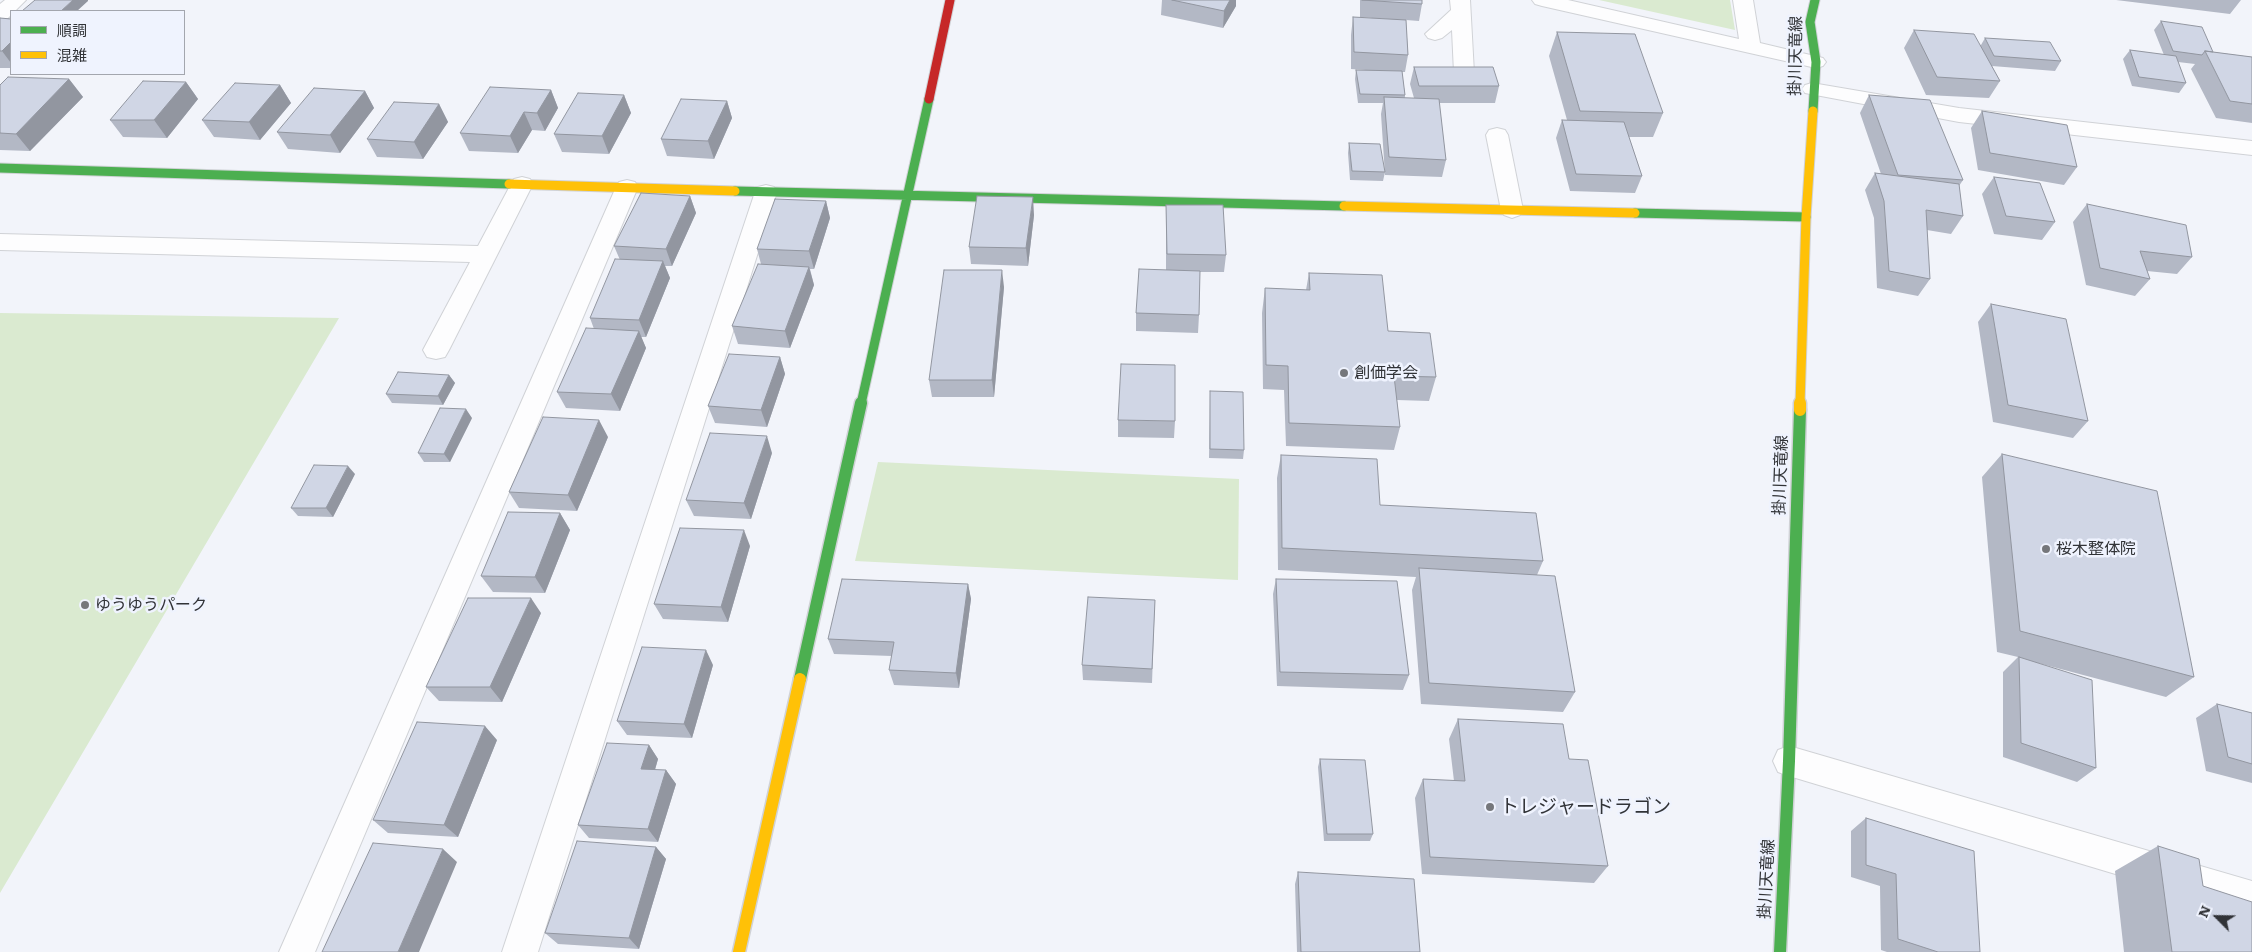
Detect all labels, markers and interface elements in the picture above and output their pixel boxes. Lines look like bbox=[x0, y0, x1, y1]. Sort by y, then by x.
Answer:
legend bbox=[10, 10, 185, 75]
street label: 掛川天竜線 bbox=[1786, 16, 1806, 96]
text: 順調 bbox=[57, 18, 87, 41]
text: 混雑 bbox=[57, 43, 87, 66]
place label: 創価学会 bbox=[1354, 363, 1418, 383]
marker: 創価学会 bbox=[1338, 367, 1350, 379]
street label: 掛川天竜線 bbox=[1770, 435, 1792, 515]
place label: 桜木整体院 bbox=[2056, 539, 2136, 559]
marker: 桜木整体院 bbox=[2040, 543, 2052, 555]
place label: ゆうゆうパーク bbox=[95, 595, 207, 615]
marker: ゆうゆうパーク bbox=[79, 599, 91, 611]
place label: トレジャードラゴン bbox=[1500, 796, 1671, 818]
marker: トレジャードラゴン bbox=[1484, 801, 1496, 813]
street label: 掛川天竜線 bbox=[1755, 839, 1779, 919]
north arrow bbox=[2192, 892, 2242, 942]
text: N bbox=[2192, 902, 2215, 920]

